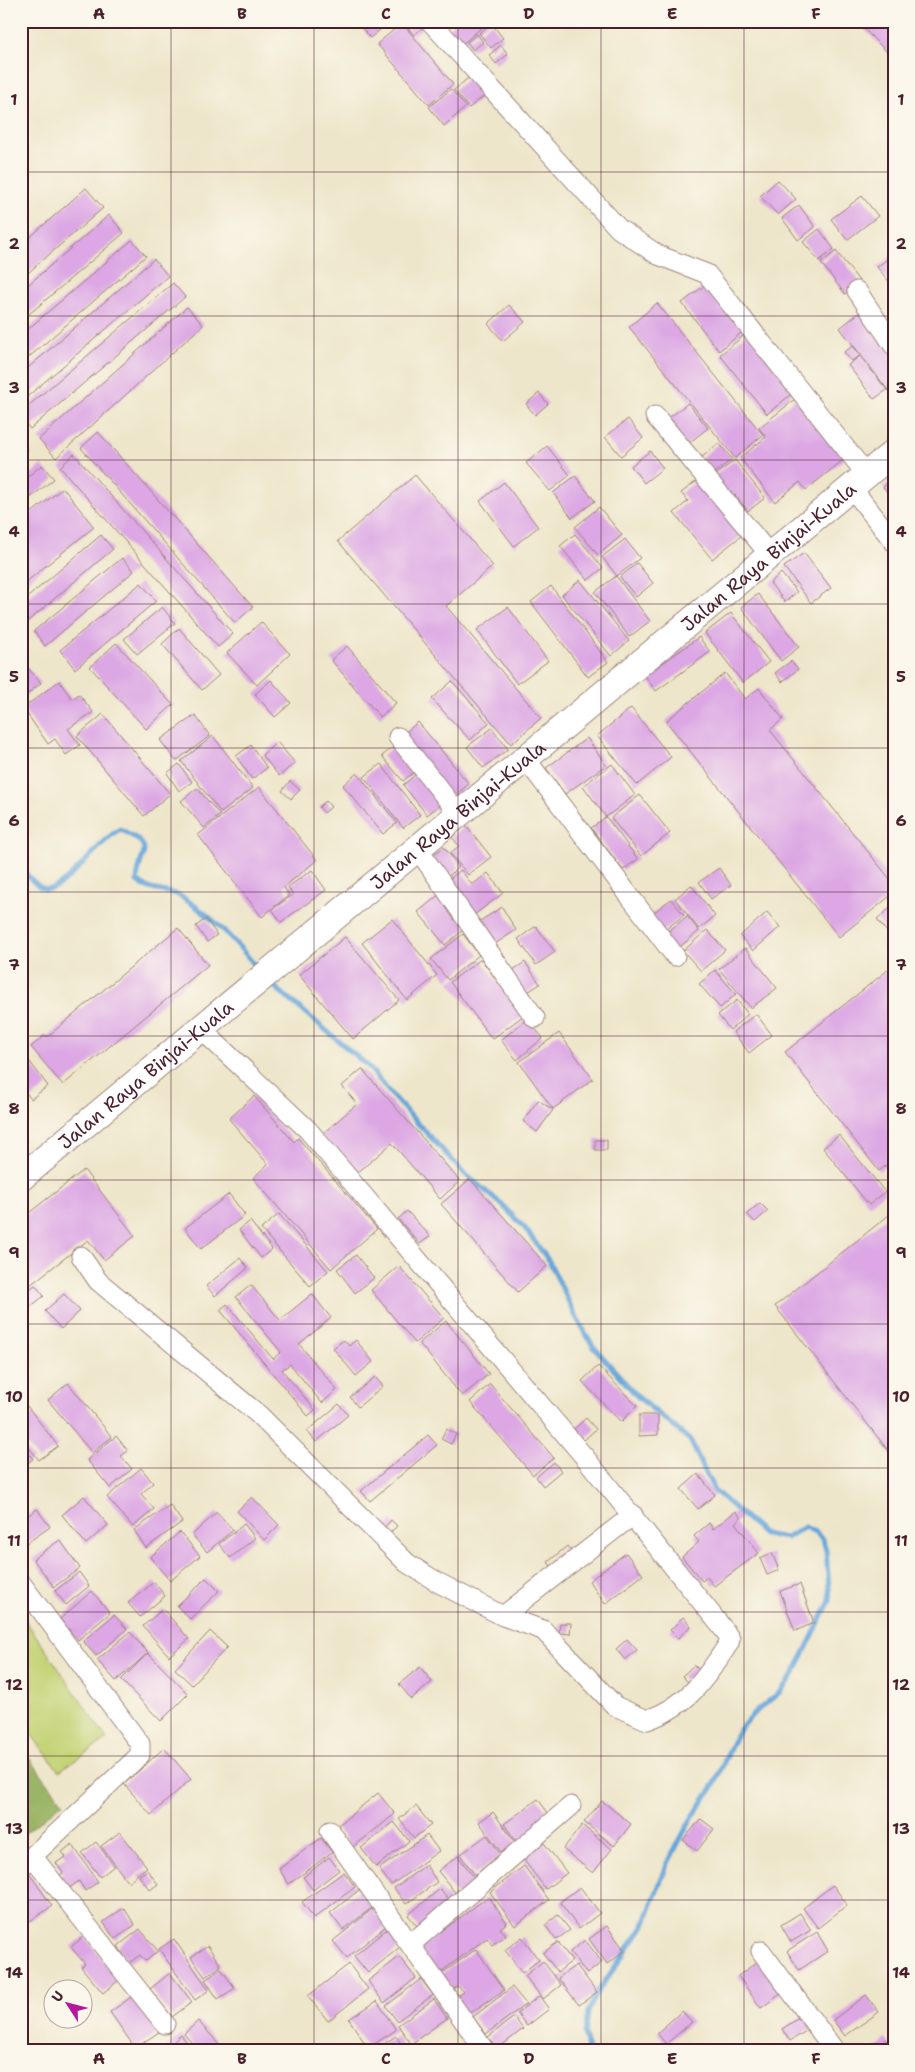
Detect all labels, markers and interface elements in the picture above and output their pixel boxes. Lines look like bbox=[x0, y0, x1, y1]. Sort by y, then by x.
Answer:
text: A bbox=[93, 3, 105, 24]
text: B bbox=[237, 3, 247, 24]
text: C bbox=[381, 3, 391, 24]
text: D bbox=[523, 3, 535, 24]
text: E bbox=[667, 3, 677, 24]
text: F bbox=[811, 3, 821, 24]
text: 1 bbox=[10, 89, 18, 110]
text: 1 bbox=[897, 89, 905, 110]
text: 2 bbox=[8, 233, 20, 254]
text: 2 bbox=[895, 233, 907, 254]
text: 3 bbox=[8, 377, 20, 398]
text: 3 bbox=[895, 377, 907, 398]
street label: Jalan Raya Binjai-Kuala bbox=[675, 476, 861, 637]
text: 4 bbox=[8, 521, 20, 542]
text: 4 bbox=[895, 521, 907, 542]
text: 5 bbox=[9, 666, 19, 687]
text: 5 bbox=[896, 666, 906, 687]
street label: Jalan Raya Binjai-Kuala bbox=[365, 735, 551, 895]
text: 6 bbox=[8, 810, 20, 831]
text: 6 bbox=[895, 810, 907, 831]
text: 7 bbox=[8, 954, 20, 975]
text: 7 bbox=[895, 954, 907, 975]
street label: Jalan Raya Binjai-Kuala bbox=[53, 994, 239, 1155]
text: 8 bbox=[8, 1098, 20, 1119]
text: 8 bbox=[895, 1098, 907, 1119]
text: 9 bbox=[8, 1242, 20, 1263]
text: 9 bbox=[895, 1242, 907, 1263]
text: 10 bbox=[5, 1386, 23, 1407]
text: 10 bbox=[892, 1386, 910, 1407]
text: 11 bbox=[7, 1530, 21, 1551]
text: 11 bbox=[894, 1530, 908, 1551]
text: 12 bbox=[5, 1674, 23, 1695]
text: 12 bbox=[892, 1674, 910, 1695]
text: 13 bbox=[5, 1818, 23, 1839]
text: 13 bbox=[892, 1818, 910, 1839]
text: 14 bbox=[5, 1962, 23, 1983]
text: 14 bbox=[892, 1962, 910, 1983]
north arrow bbox=[42, 1980, 92, 2030]
text: U bbox=[47, 1987, 68, 2006]
text: A bbox=[93, 2048, 105, 2069]
text: B bbox=[237, 2048, 247, 2069]
text: C bbox=[381, 2048, 391, 2069]
text: D bbox=[523, 2048, 535, 2069]
text: E bbox=[667, 2048, 677, 2069]
text: F bbox=[811, 2048, 821, 2069]

